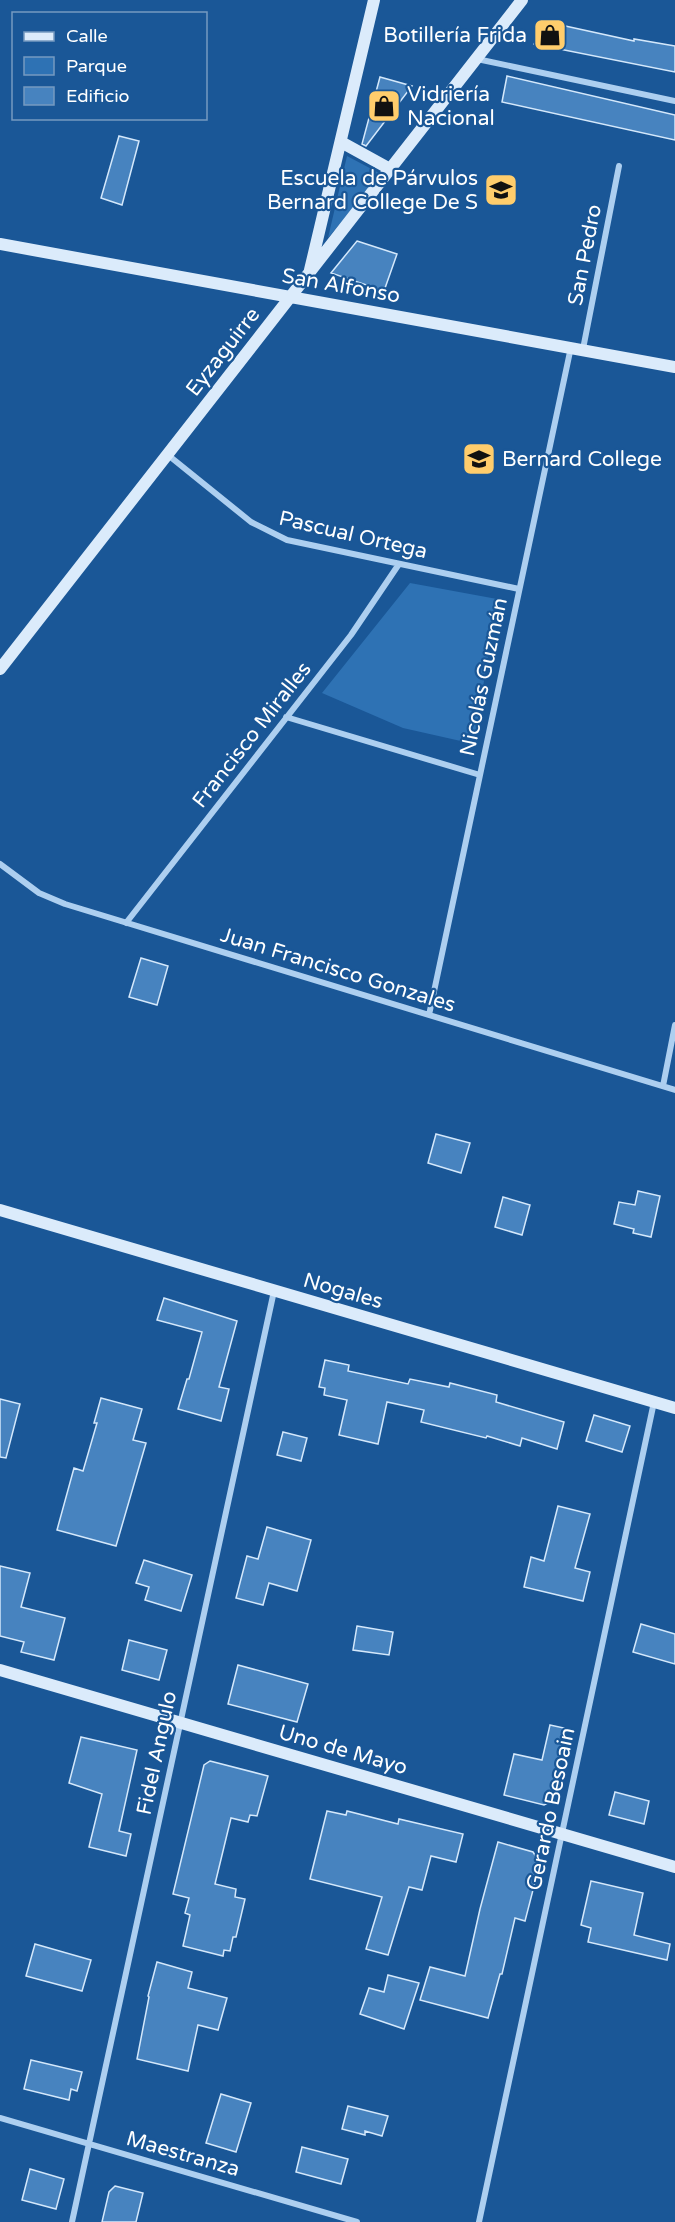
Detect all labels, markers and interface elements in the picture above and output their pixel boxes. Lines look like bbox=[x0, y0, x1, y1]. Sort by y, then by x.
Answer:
legend bbox=[12, 12, 207, 120]
shop icon: Botillería Frida bbox=[532, 17, 568, 53]
place label: Botillería Frida bbox=[383, 23, 527, 48]
text: Calle bbox=[66, 25, 108, 47]
text: Parque bbox=[66, 55, 127, 77]
place label: Vidriería Nacional bbox=[407, 82, 495, 131]
text: Edificio bbox=[66, 85, 130, 107]
shop icon: Vidriería Nacional bbox=[366, 88, 402, 124]
place label: Escuela de Párvulos Bernard College De S bbox=[267, 166, 478, 215]
school or university icon: Escuela de Párvulos Bernard College De S bbox=[483, 172, 519, 208]
street label: San Pedro bbox=[563, 202, 607, 308]
street label: San Alfonso bbox=[280, 263, 402, 309]
street label: Eyzaguirre bbox=[181, 303, 265, 401]
school or university icon: Bernard College bbox=[461, 441, 497, 477]
place label: Bernard College bbox=[502, 447, 662, 472]
street label: Pascual Ortega bbox=[276, 506, 430, 564]
street label: Nicolás Guzmán bbox=[455, 595, 513, 759]
street label: Francisco Miralles bbox=[187, 657, 317, 813]
street label: Juan Francisco Gonzales bbox=[218, 922, 458, 1018]
street label: Nogales bbox=[300, 1268, 386, 1314]
street label: Fidel Angulo bbox=[132, 1689, 182, 1817]
street label: Uno de Mayo bbox=[276, 1720, 410, 1780]
street label: Gerardo Besoain bbox=[522, 1725, 580, 1893]
street label: Maestranza bbox=[123, 2126, 243, 2182]

